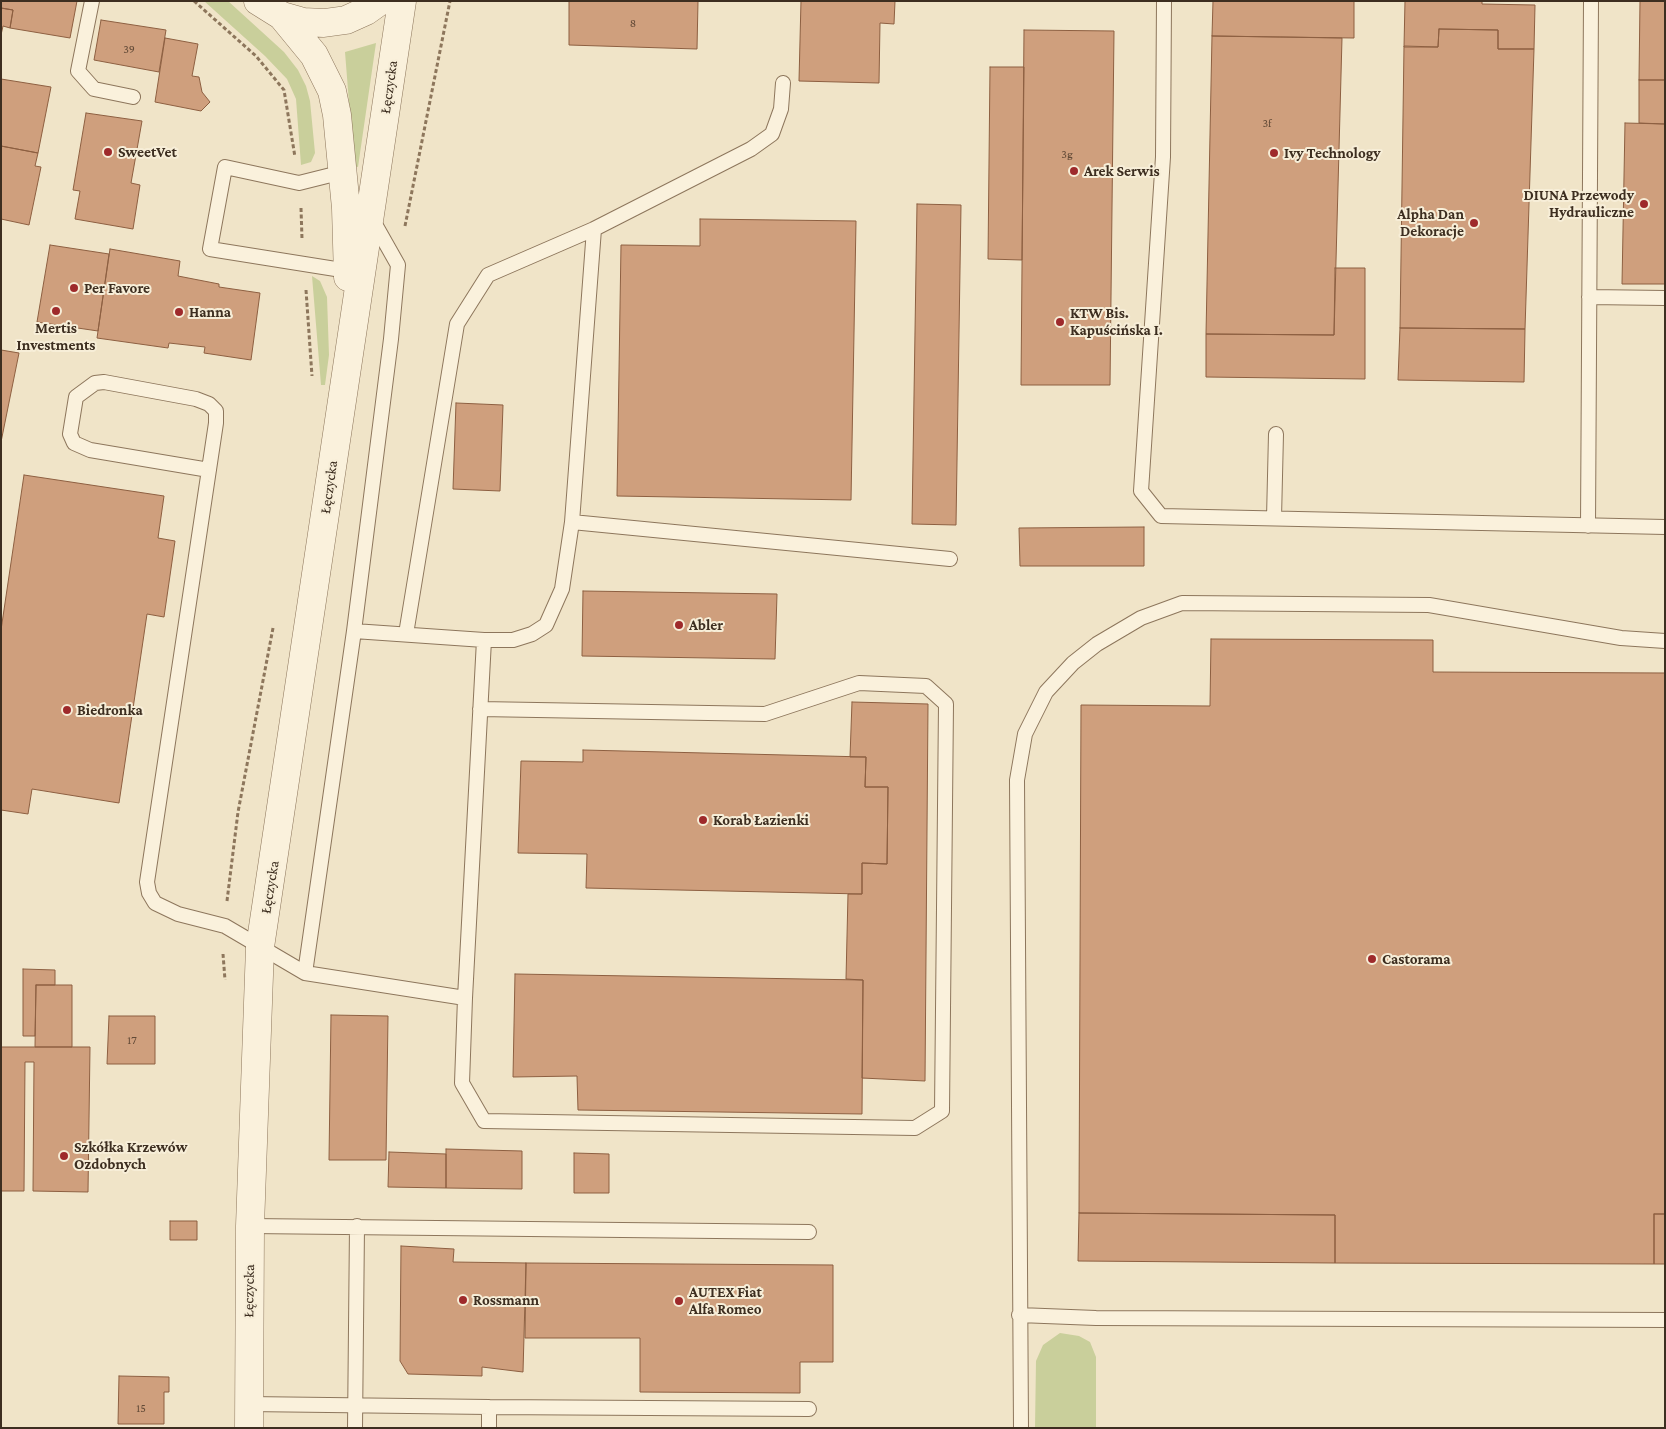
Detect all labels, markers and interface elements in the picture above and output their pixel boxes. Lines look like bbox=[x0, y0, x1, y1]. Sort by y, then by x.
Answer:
house number: 8 bbox=[630, 16, 636, 30]
house number: 39 bbox=[123, 42, 135, 56]
street label: Łęczycka bbox=[376, 59, 402, 115]
house number: 3f bbox=[1262, 116, 1272, 130]
place label: SweetVet bbox=[118, 143, 177, 161]
place label: Ivy Technology bbox=[1284, 144, 1381, 162]
marker: SweetVet bbox=[102, 146, 114, 158]
house number: 3g bbox=[1061, 147, 1073, 161]
marker: Ivy Technology bbox=[1268, 147, 1280, 159]
place label: Arek Serwis bbox=[1084, 162, 1160, 180]
marker: Arek Serwis bbox=[1068, 165, 1080, 177]
place label: DIUNA Przewody Hydrauliczne bbox=[1523, 186, 1634, 221]
marker: DIUNA Przewody Hydrauliczne bbox=[1638, 198, 1650, 210]
place label: Alpha Dan Dekoracje bbox=[1397, 205, 1464, 240]
marker: Alpha Dan Dekoracje bbox=[1468, 217, 1480, 229]
place label: Per Favore bbox=[84, 279, 150, 297]
marker: Per Favore bbox=[68, 282, 80, 294]
place label: Hanna bbox=[189, 303, 231, 321]
place label: KTW Bis. Kapuścińska I. bbox=[1070, 304, 1163, 339]
marker: Mertis Investments bbox=[50, 305, 62, 317]
marker: Hanna bbox=[173, 306, 185, 318]
marker: KTW Bis. Kapuścińska I. bbox=[1054, 316, 1066, 328]
place label: Mertis Investments bbox=[17, 319, 95, 354]
street label: Łęczycka bbox=[316, 459, 342, 515]
place label: Abler bbox=[689, 616, 723, 634]
marker: Abler bbox=[673, 619, 685, 631]
place label: Biedronka bbox=[77, 701, 143, 719]
marker: Biedronka bbox=[61, 704, 73, 716]
place label: Korab Łazienki bbox=[713, 811, 809, 829]
marker: Korab Łazienki bbox=[697, 814, 709, 826]
street label: Łęczycka bbox=[257, 859, 283, 915]
place label: Castorama bbox=[1382, 950, 1451, 968]
marker: Castorama bbox=[1366, 953, 1378, 965]
house number: 17 bbox=[127, 1033, 137, 1047]
place label: Szkółka Krzewów Ozdobnych bbox=[74, 1138, 187, 1173]
marker: Szkółka Krzewów Ozdobnych bbox=[58, 1150, 70, 1162]
street label: Łęczycka bbox=[240, 1264, 258, 1318]
place label: AUTEX Fiat Alfa Romeo bbox=[689, 1283, 762, 1318]
place label: Rossmann bbox=[473, 1291, 539, 1309]
marker: Rossmann bbox=[457, 1294, 469, 1306]
marker: AUTEX Fiat Alfa Romeo bbox=[673, 1295, 685, 1307]
house number: 15 bbox=[136, 1401, 146, 1415]

